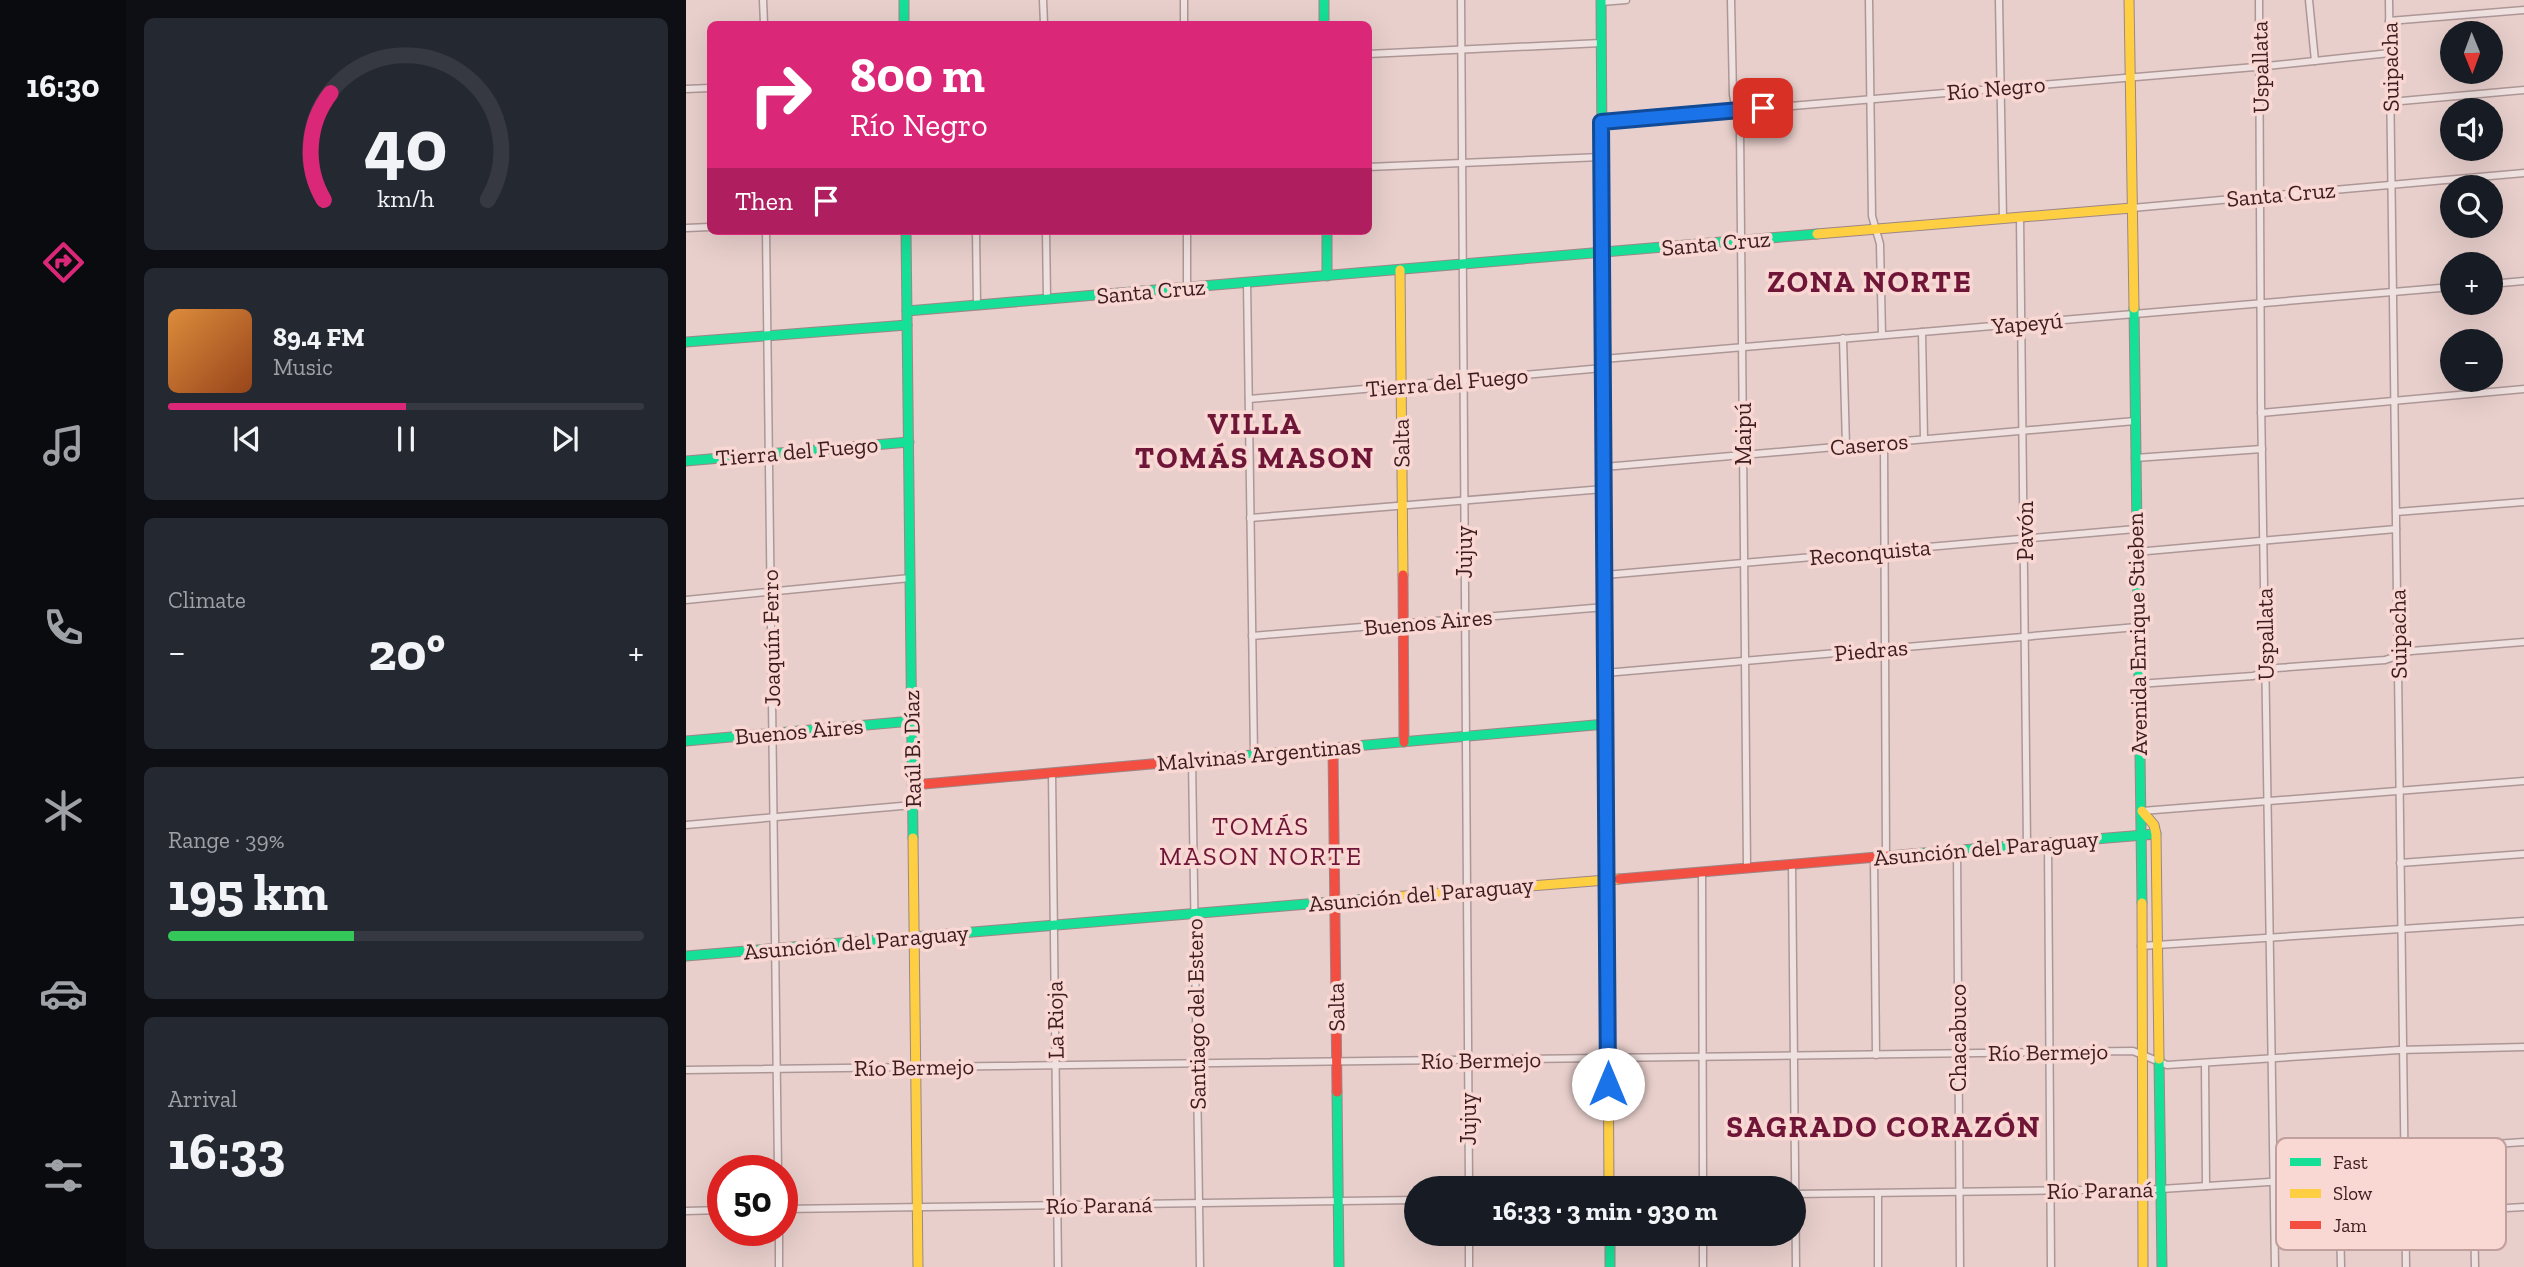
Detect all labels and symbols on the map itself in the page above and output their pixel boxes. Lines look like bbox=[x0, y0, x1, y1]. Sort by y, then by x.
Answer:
street label: Uspallata bbox=[2245, 20, 2275, 114]
north arrow bbox=[2440, 21, 2502, 84]
street label: Suipacha bbox=[2375, 22, 2405, 112]
street label: Río Negro bbox=[1945, 70, 2047, 106]
pin bbox=[1733, 78, 1793, 138]
street label: Santa Cruz bbox=[2225, 175, 2337, 213]
street label: Santa Cruz bbox=[1660, 224, 1772, 262]
district label: ZONA NORTE bbox=[1767, 264, 1973, 300]
street label: Santa Cruz bbox=[1095, 272, 1207, 310]
street label: Yapeyú bbox=[1989, 306, 2064, 340]
street label: Tierra del Fuego bbox=[1365, 361, 1529, 403]
street label: Maipú bbox=[1729, 402, 1757, 466]
district label: VILLA TOMÁS MASON bbox=[1135, 406, 1375, 476]
street label: Salta bbox=[1387, 418, 1415, 468]
street label: Caseros bbox=[1829, 427, 1909, 461]
street label: Tierra del Fuego bbox=[715, 430, 879, 472]
street label: Pavón bbox=[2011, 501, 2039, 561]
street label: Avenida Enrique Stieben bbox=[2121, 512, 2153, 756]
street label: Jujuy bbox=[1450, 525, 1478, 579]
street label: Reconquista bbox=[1808, 533, 1932, 571]
street label: Joaquín Ferro bbox=[756, 569, 786, 707]
street label: Uspallata bbox=[2250, 587, 2280, 681]
street label: Suipacha bbox=[2383, 589, 2413, 679]
street label: Buenos Aires bbox=[1362, 602, 1494, 642]
street label: Piedras bbox=[1833, 633, 1909, 667]
street label: Raúl B. Díaz bbox=[897, 689, 927, 808]
street label: Buenos Aires bbox=[733, 711, 865, 751]
street label: Malvinas Argentinas bbox=[1156, 731, 1362, 777]
district label: TOMÁS MASON NORTE bbox=[1159, 810, 1363, 872]
street label: Asunción del Paraguay bbox=[1872, 824, 2100, 872]
street label: Asunción del Paraguay bbox=[1307, 870, 1535, 918]
street label: Asunción del Paraguay bbox=[742, 918, 970, 966]
street label: Santiago del Estero bbox=[1180, 918, 1212, 1110]
street label: La Rioja bbox=[1040, 981, 1070, 1059]
street label: Salta bbox=[1322, 982, 1350, 1032]
street label: Chacabuco bbox=[1944, 984, 1972, 1092]
street label: Río Bermejo bbox=[1988, 1037, 2108, 1067]
street label: Río Bermejo bbox=[1421, 1045, 1541, 1075]
position arrow bbox=[1571, 1047, 1645, 1121]
street label: Río Bermejo bbox=[854, 1052, 974, 1082]
street label: Jujuy bbox=[1454, 1092, 1482, 1146]
district label: SAGRADO CORAZÓN bbox=[1726, 1109, 2042, 1145]
legend bbox=[2276, 1138, 2506, 1250]
text: Fast bbox=[2333, 1151, 2368, 1174]
speed limit sign: 50 bbox=[707, 1155, 798, 1246]
street label: Río Paraná bbox=[2046, 1175, 2154, 1205]
text: Slow bbox=[2333, 1182, 2373, 1205]
street label: Río Paraná bbox=[1045, 1190, 1153, 1220]
text: Jam bbox=[2333, 1214, 2367, 1237]

